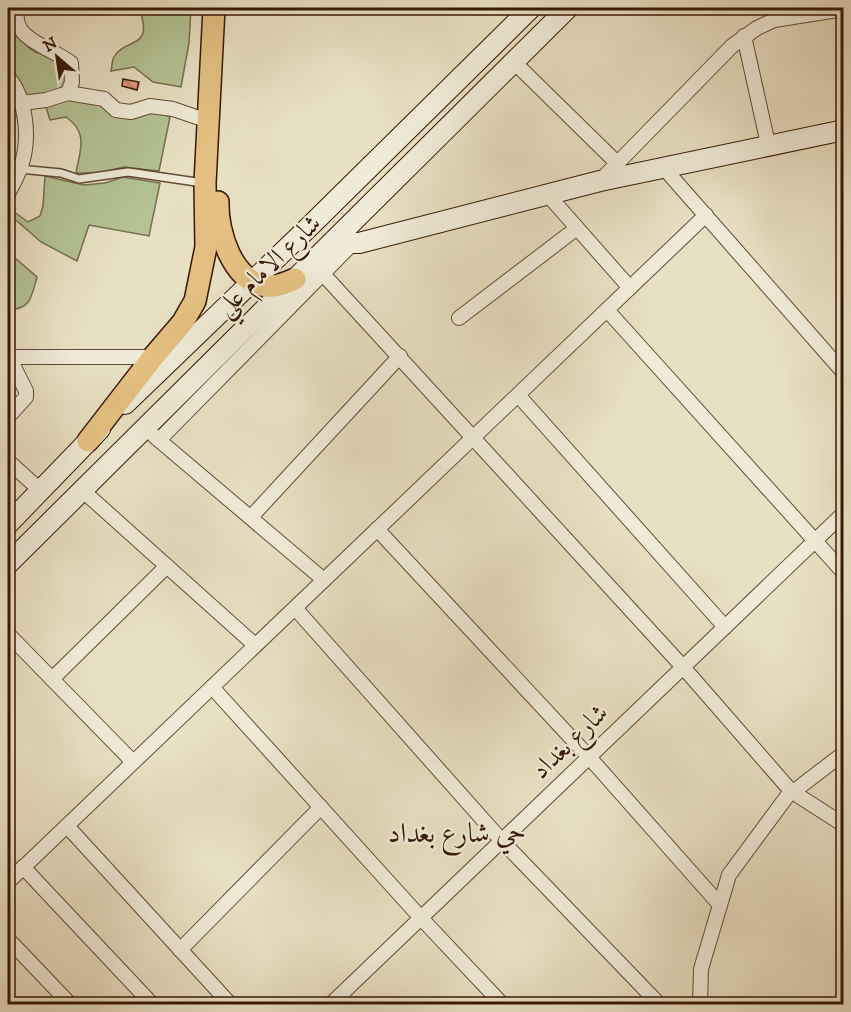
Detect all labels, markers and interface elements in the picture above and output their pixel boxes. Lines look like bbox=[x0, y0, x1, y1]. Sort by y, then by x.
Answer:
north arrow bbox=[27, 27, 87, 87]
text: N bbox=[40, 33, 61, 57]
street label: شارع الامام علي bbox=[209, 208, 333, 329]
street label: شارع بغداد bbox=[524, 697, 618, 790]
district label: حي شارع بغداد bbox=[388, 816, 526, 856]

